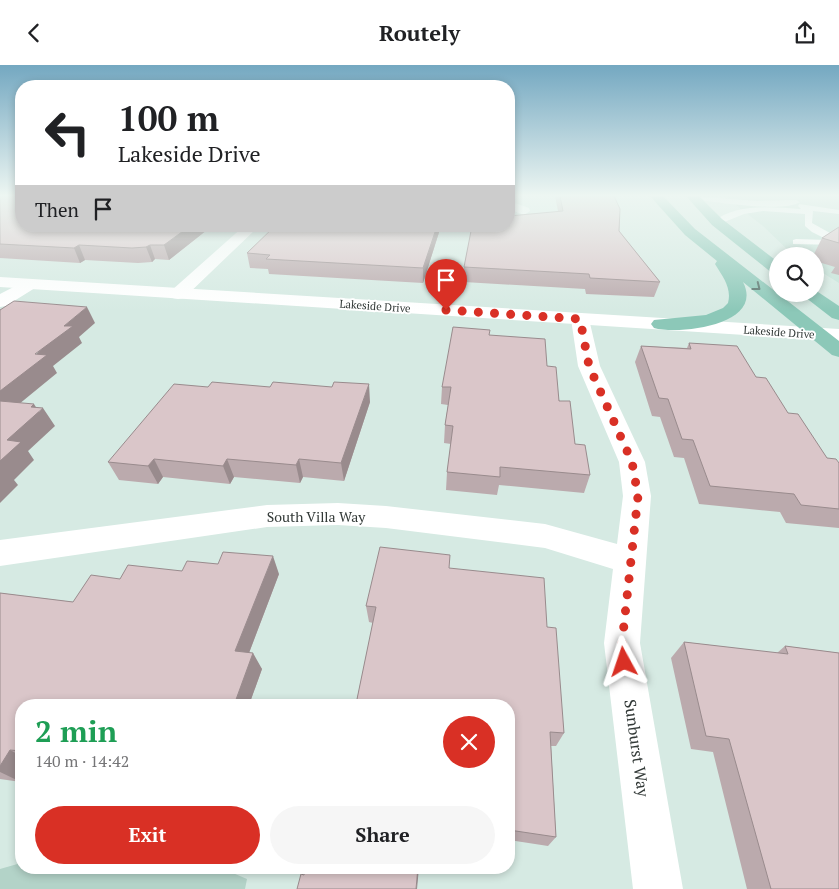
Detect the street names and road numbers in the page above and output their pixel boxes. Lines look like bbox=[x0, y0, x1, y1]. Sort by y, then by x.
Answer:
street label: Lakeside Drive bbox=[339, 297, 412, 316]
street label: Lakeside Drive bbox=[743, 323, 816, 342]
street label: South Villa Way bbox=[267, 507, 366, 526]
street label: Sunburst Way bbox=[619, 698, 655, 799]

